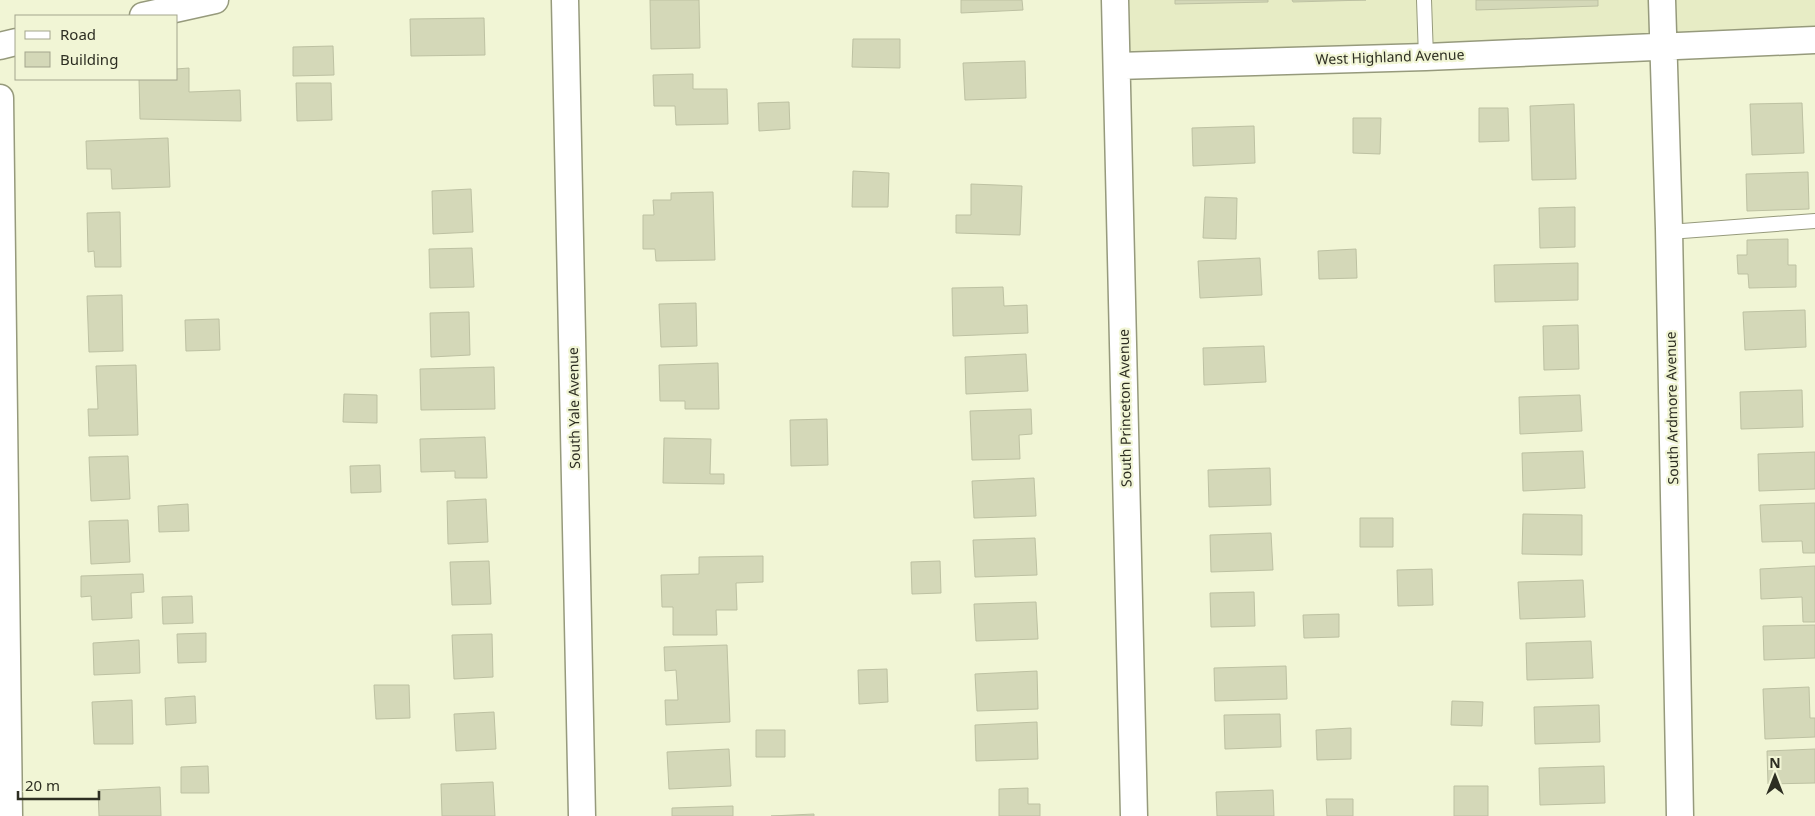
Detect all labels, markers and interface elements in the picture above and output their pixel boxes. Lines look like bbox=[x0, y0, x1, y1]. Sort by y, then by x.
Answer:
legend bbox=[15, 15, 178, 80]
text: Road bbox=[60, 24, 96, 44]
street label: West Highland Avenue bbox=[1315, 44, 1465, 69]
text: Building bbox=[60, 49, 118, 69]
street label: South Princeton Avenue bbox=[1114, 329, 1135, 487]
street label: South Ardmore Avenue bbox=[1661, 331, 1682, 485]
street label: South Yale Avenue bbox=[563, 347, 584, 469]
north arrow bbox=[1750, 751, 1800, 801]
text: N bbox=[1769, 753, 1781, 772]
scale bar bbox=[18, 768, 99, 800]
text: 20 m bbox=[25, 775, 60, 795]

